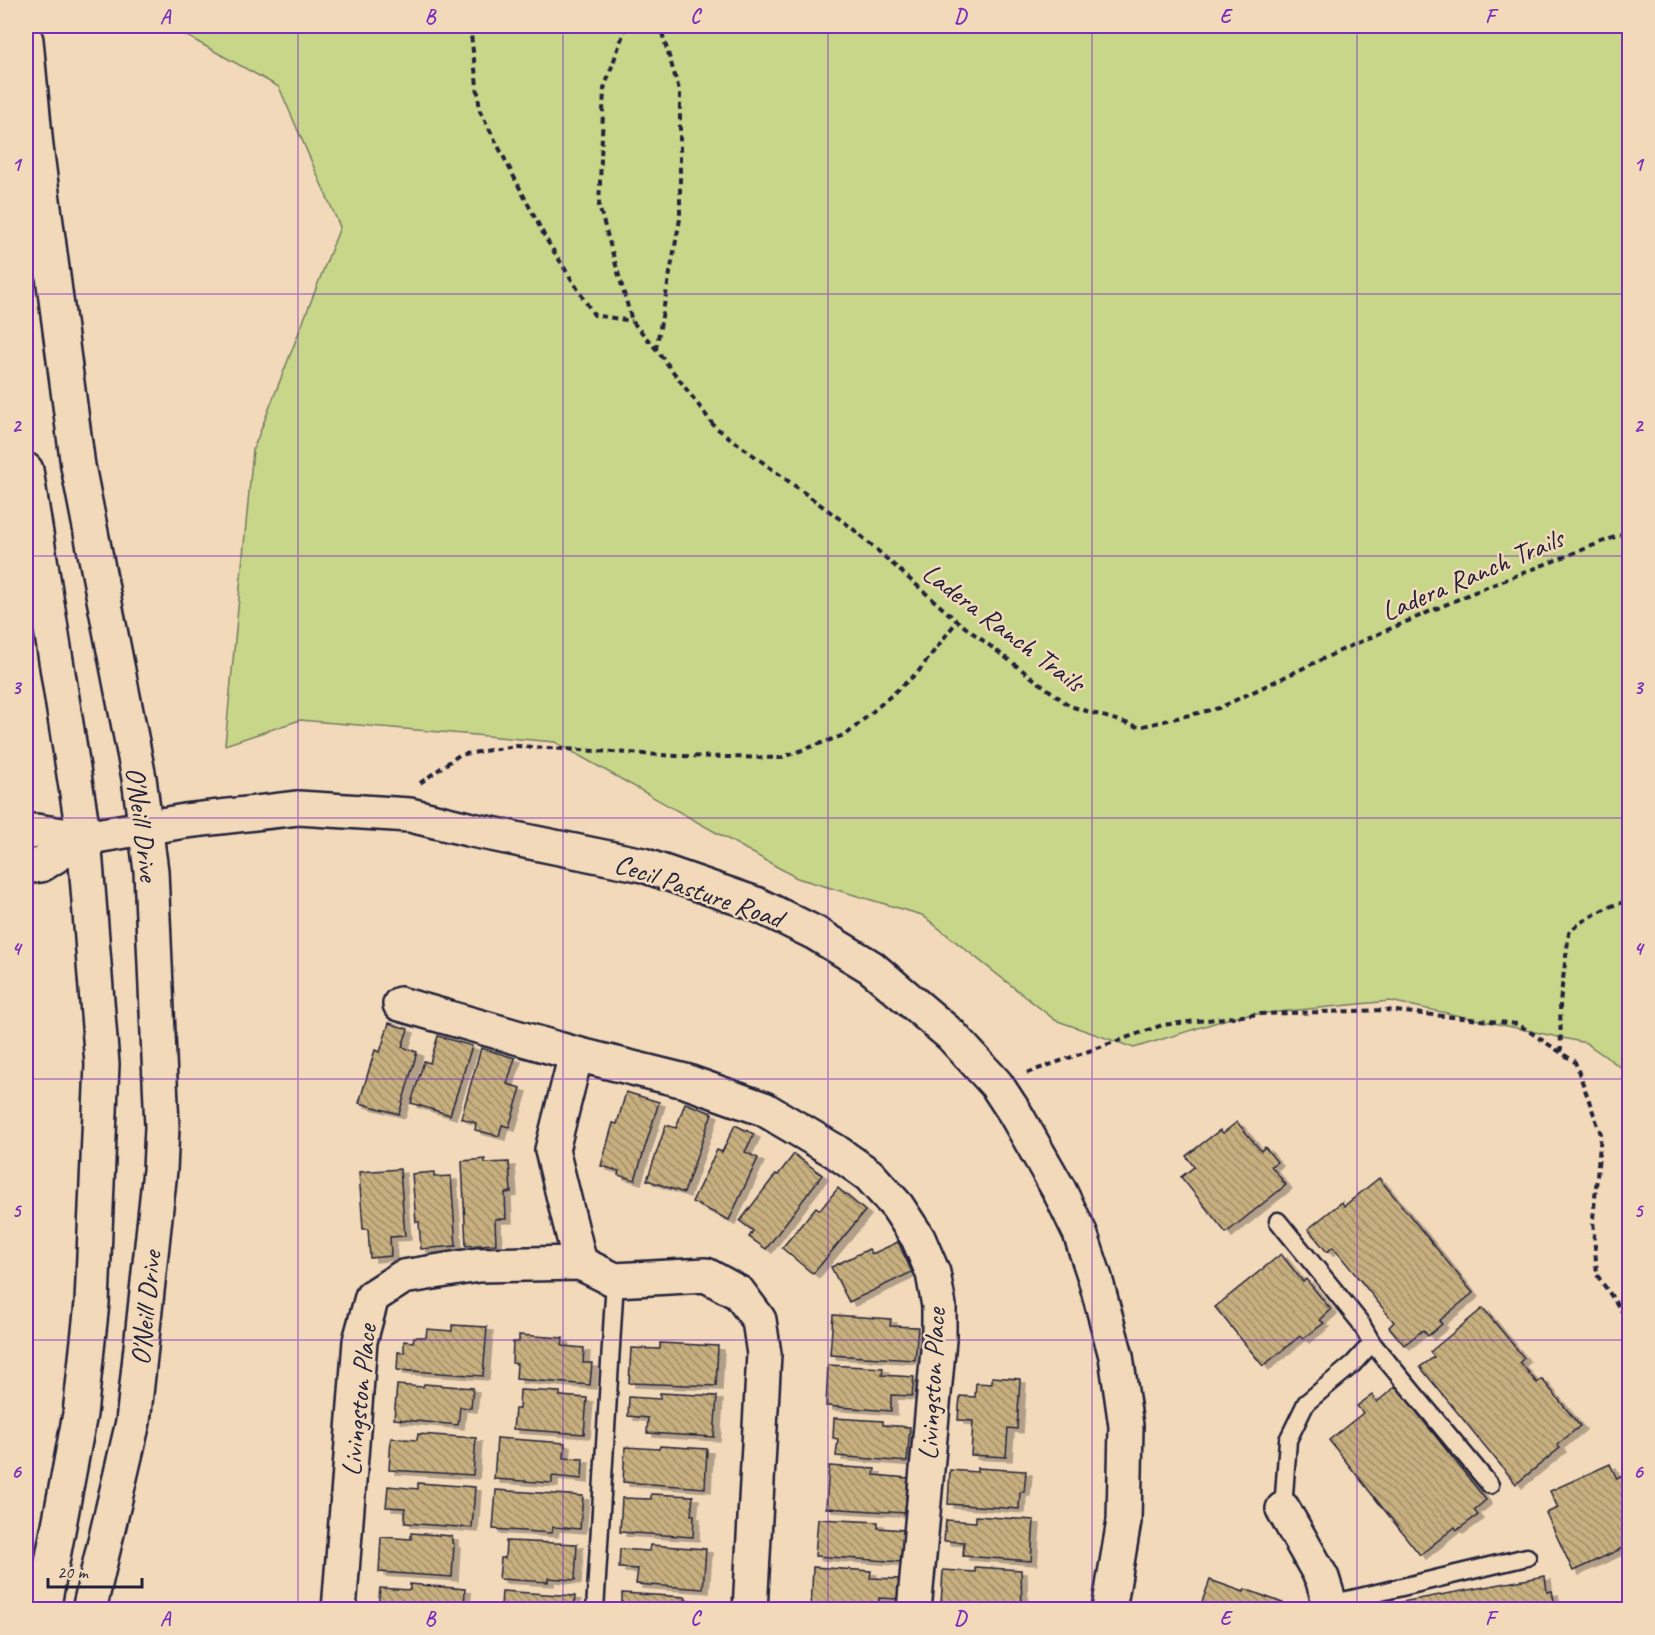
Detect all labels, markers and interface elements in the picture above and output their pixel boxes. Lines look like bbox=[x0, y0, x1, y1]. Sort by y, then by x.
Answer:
text: A bbox=[160, 4, 172, 29]
text: B bbox=[425, 4, 437, 29]
text: C bbox=[690, 4, 702, 29]
text: D bbox=[954, 4, 968, 29]
text: E bbox=[1220, 4, 1234, 29]
text: F bbox=[1485, 4, 1499, 29]
text: 1 bbox=[12, 152, 23, 177]
text: 1 bbox=[1634, 152, 1645, 177]
text: 2 bbox=[12, 413, 23, 438]
text: 2 bbox=[1634, 413, 1645, 438]
street label: Ladera Ranch Trails bbox=[1376, 519, 1571, 629]
street label: Ladera Ranch Trails bbox=[916, 555, 1094, 701]
text: 3 bbox=[12, 675, 23, 700]
text: 3 bbox=[1634, 675, 1645, 700]
street label: O'Neill Drive bbox=[118, 765, 167, 885]
street label: Cecil Pasture Road bbox=[610, 845, 791, 937]
text: 4 bbox=[12, 936, 24, 961]
text: 4 bbox=[1634, 936, 1646, 961]
text: 5 bbox=[12, 1198, 23, 1223]
text: 5 bbox=[1634, 1198, 1645, 1223]
street label: O'Neill Drive bbox=[122, 1247, 169, 1367]
street label: Livingston Place bbox=[910, 1305, 953, 1461]
street label: Livingston Place bbox=[333, 1321, 384, 1477]
text: 6 bbox=[11, 1459, 22, 1484]
text: 6 bbox=[1633, 1459, 1644, 1484]
scale bar bbox=[48, 1551, 142, 1589]
text: 20 m bbox=[57, 1561, 90, 1583]
text: A bbox=[160, 1606, 172, 1631]
text: B bbox=[425, 1606, 437, 1631]
text: C bbox=[690, 1606, 702, 1631]
text: D bbox=[954, 1606, 968, 1631]
text: E bbox=[1220, 1606, 1234, 1631]
text: F bbox=[1485, 1606, 1499, 1631]

